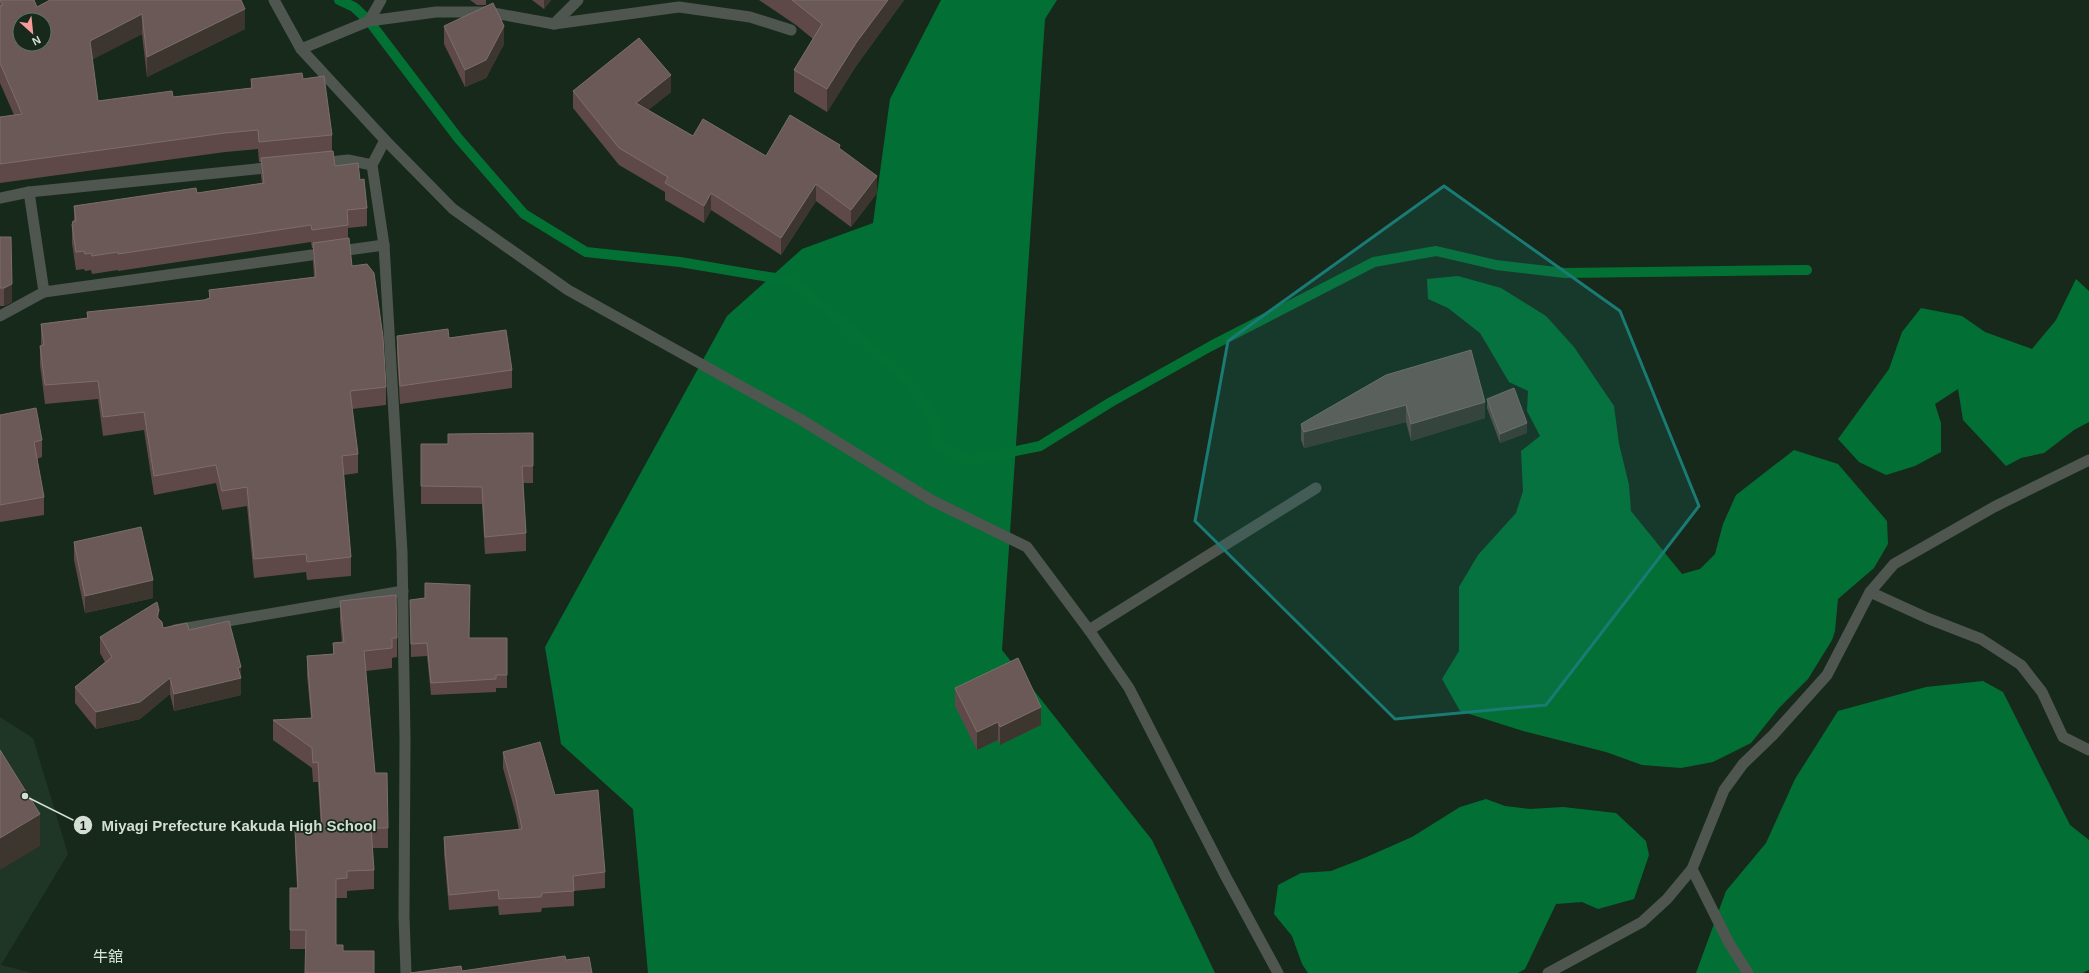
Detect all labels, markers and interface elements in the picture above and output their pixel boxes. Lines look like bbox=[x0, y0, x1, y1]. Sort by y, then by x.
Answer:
north arrow bbox=[12, 12, 52, 52]
text: N bbox=[30, 34, 43, 48]
callout: Miyagi Prefecture Kakuda High School bbox=[73, 812, 384, 839]
text: Miyagi Prefecture Kakuda High School bbox=[101, 817, 377, 834]
text: 1 bbox=[80, 819, 87, 833]
district label: 牛舘 bbox=[93, 948, 123, 965]

